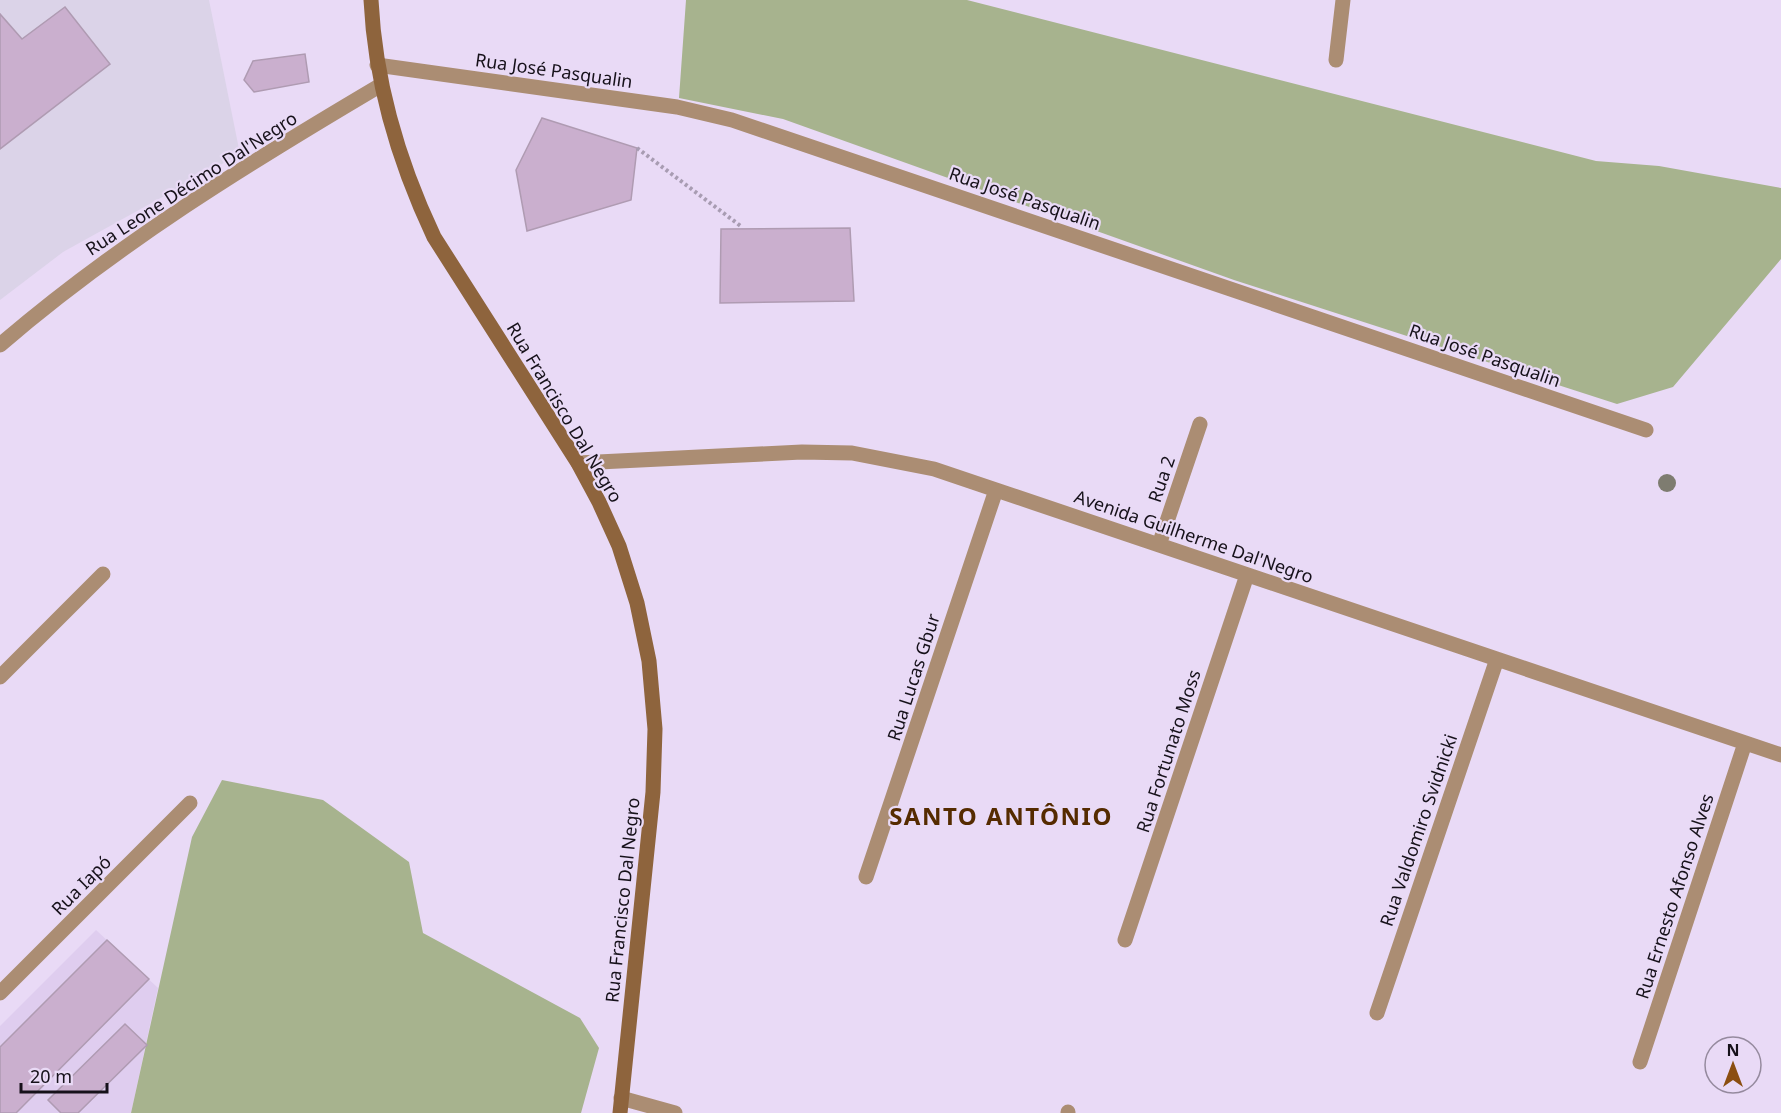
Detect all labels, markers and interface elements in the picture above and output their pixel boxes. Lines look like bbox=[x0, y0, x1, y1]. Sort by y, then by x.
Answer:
street label: Rua José Pasqualin bbox=[474, 47, 634, 93]
street label: Rua Leone Décimo Dal'Negro bbox=[81, 106, 301, 260]
street label: Rua José Pasqualin bbox=[946, 161, 1104, 235]
street label: Rua Francisco Dal Negro bbox=[502, 317, 628, 507]
street label: Rua José Pasqualin bbox=[1406, 318, 1564, 392]
street label: Rua 2 bbox=[1142, 453, 1180, 505]
street label: Avenida Guilherme Dal'Negro bbox=[1071, 484, 1317, 588]
street label: Rua Lucas Gbur bbox=[881, 610, 945, 744]
street label: Rua Fortunato Moss bbox=[1130, 666, 1206, 836]
street label: Rua Valdomiro Svidnicki bbox=[1374, 731, 1462, 929]
street label: Rua Ernesto Afonso Alves bbox=[1629, 790, 1719, 1002]
street label: Rua Francisco Dal Negro bbox=[599, 796, 645, 1004]
district label: SANTO ANTÔNIO bbox=[889, 799, 1113, 832]
street label: Rua Iapó bbox=[46, 850, 116, 920]
north arrow bbox=[1703, 1035, 1763, 1095]
text: N bbox=[1726, 1039, 1740, 1061]
scale bar bbox=[21, 1056, 106, 1094]
text: 20 m bbox=[30, 1064, 72, 1088]

